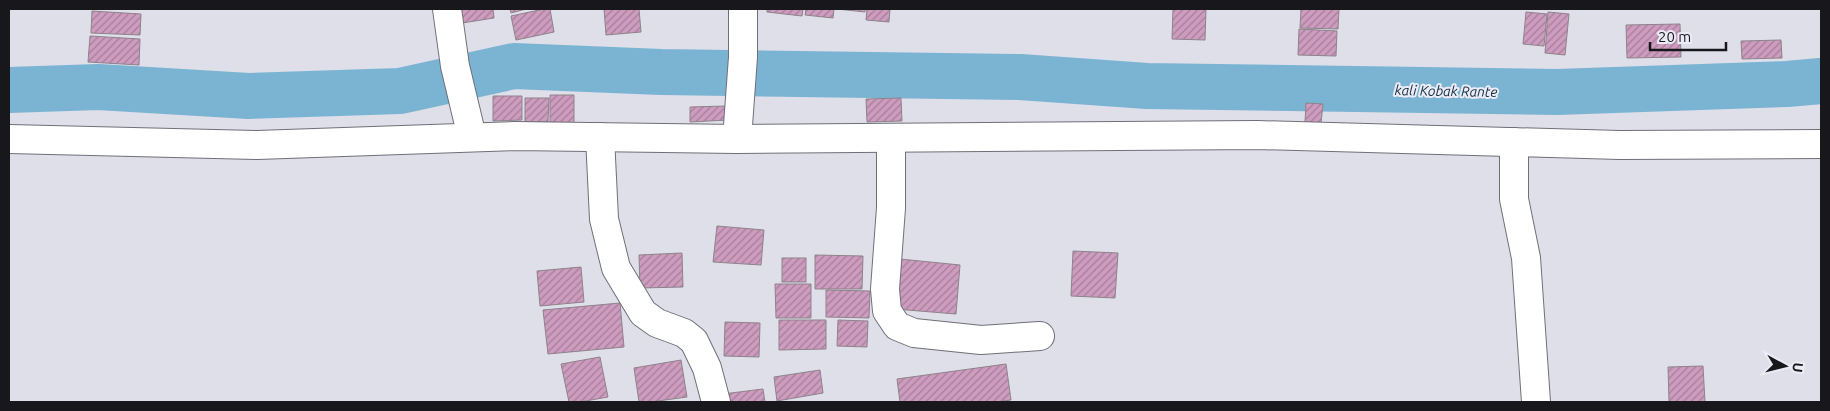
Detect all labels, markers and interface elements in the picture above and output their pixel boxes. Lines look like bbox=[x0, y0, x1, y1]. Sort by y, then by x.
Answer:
scale bar bbox=[1650, 20, 1726, 52]
text: 20 m bbox=[1658, 28, 1691, 45]
water label: kali Kobak Rante bbox=[1394, 82, 1498, 100]
north arrow bbox=[1760, 341, 1810, 391]
text: U bbox=[1789, 362, 1806, 373]

